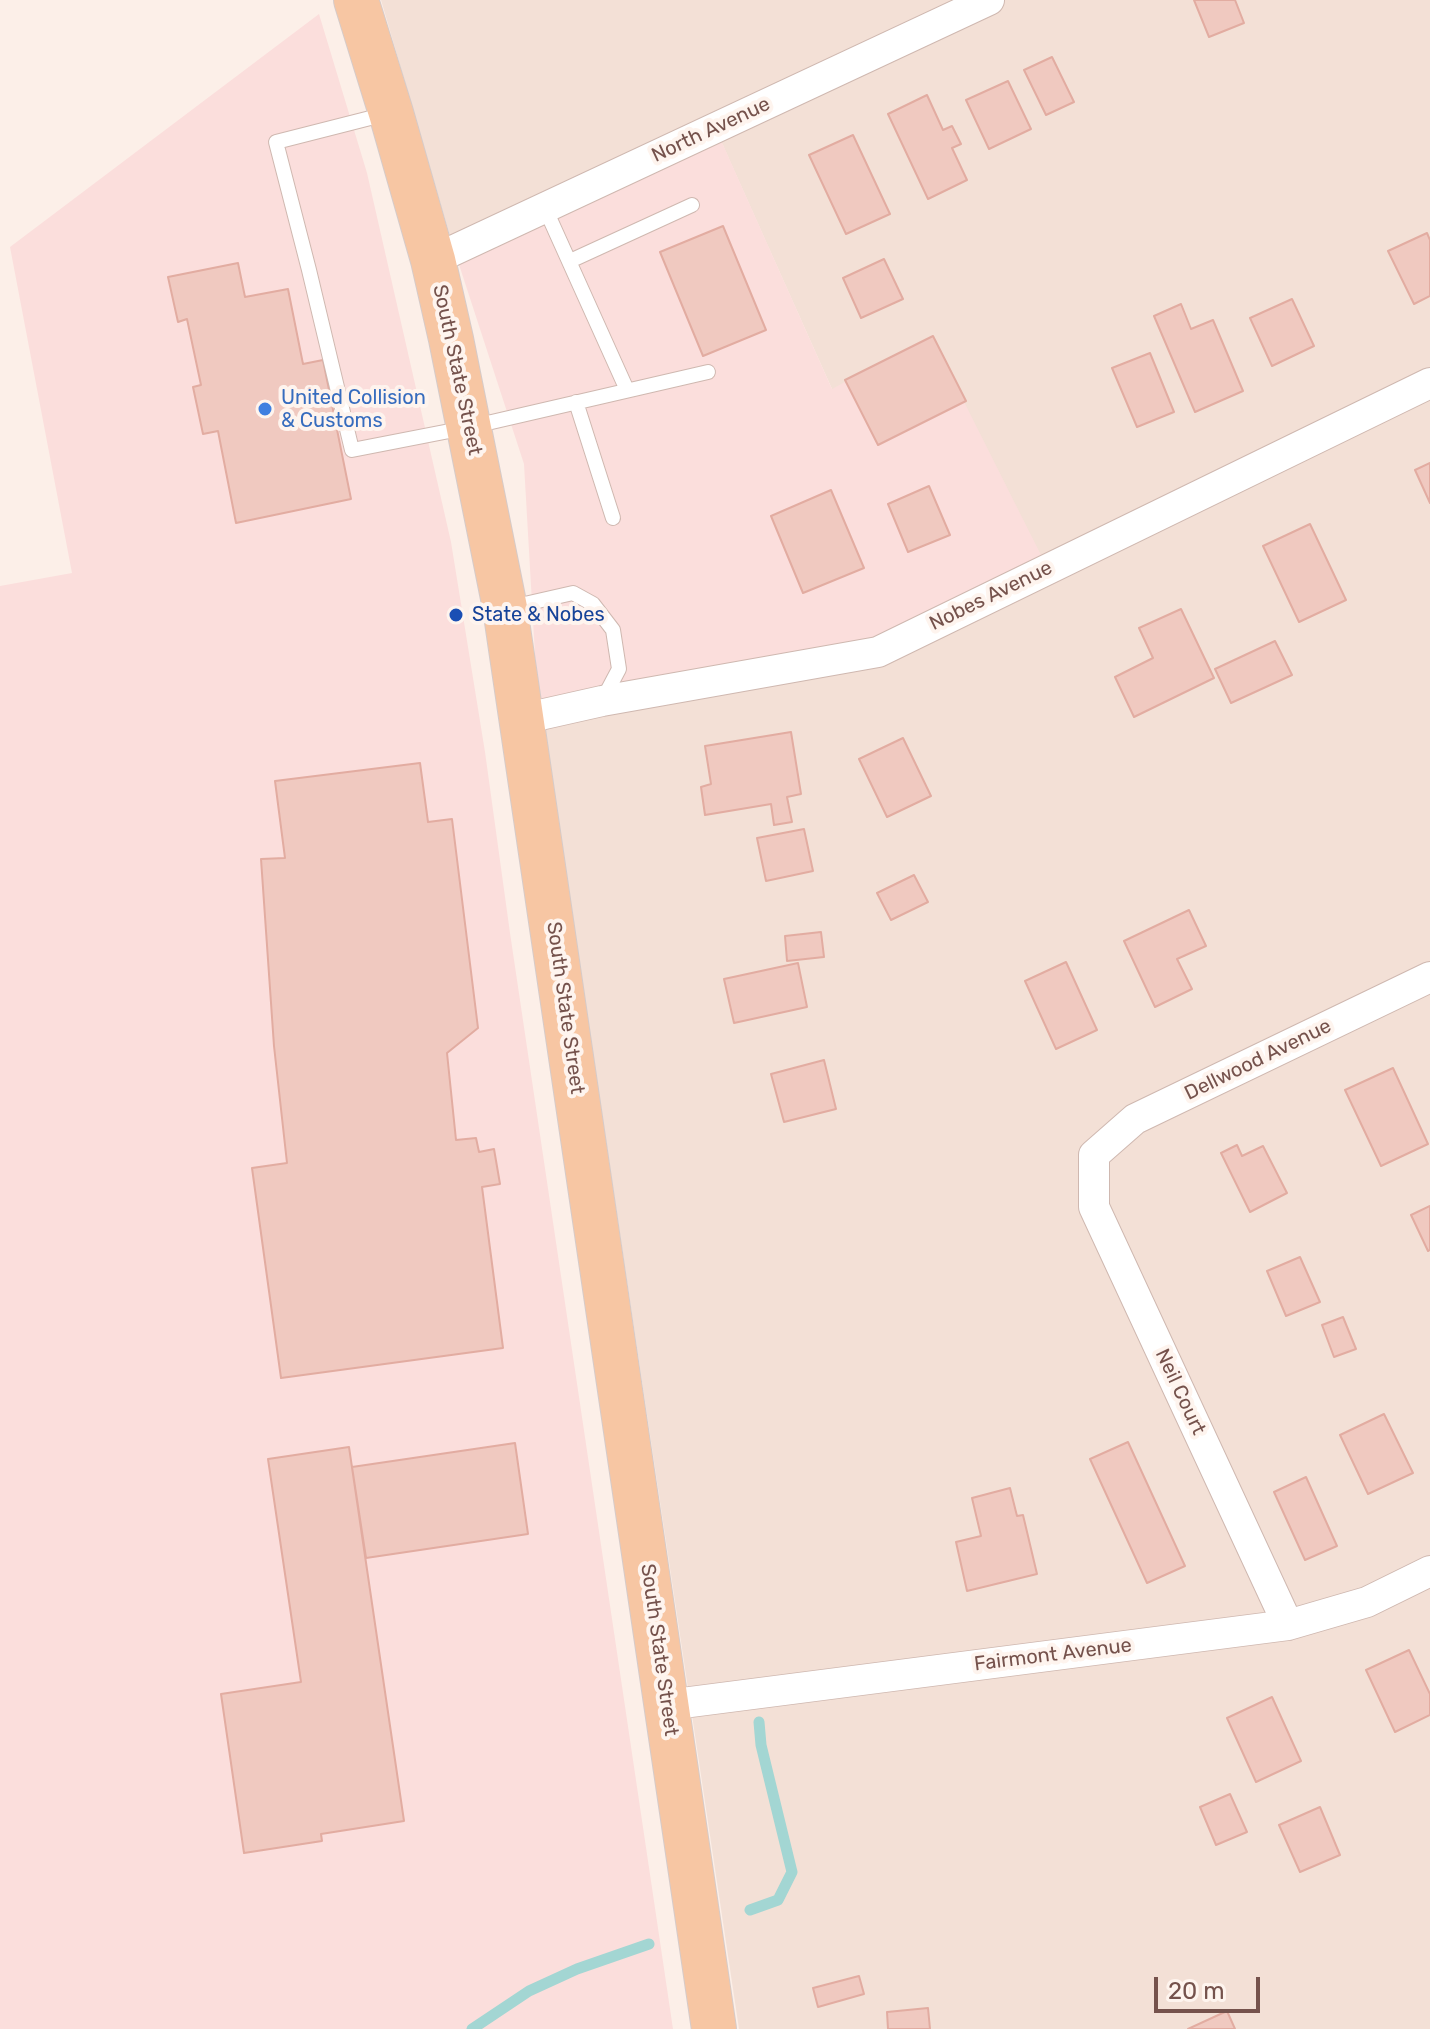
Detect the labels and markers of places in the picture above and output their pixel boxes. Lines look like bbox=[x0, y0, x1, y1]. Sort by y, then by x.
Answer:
place label: United Collision & Customs bbox=[281, 386, 426, 433]
marker: United Collision & Customs bbox=[256, 400, 274, 418]
place label: State & Nobes bbox=[472, 603, 605, 627]
marker: State & Nobes bbox=[447, 606, 465, 624]

